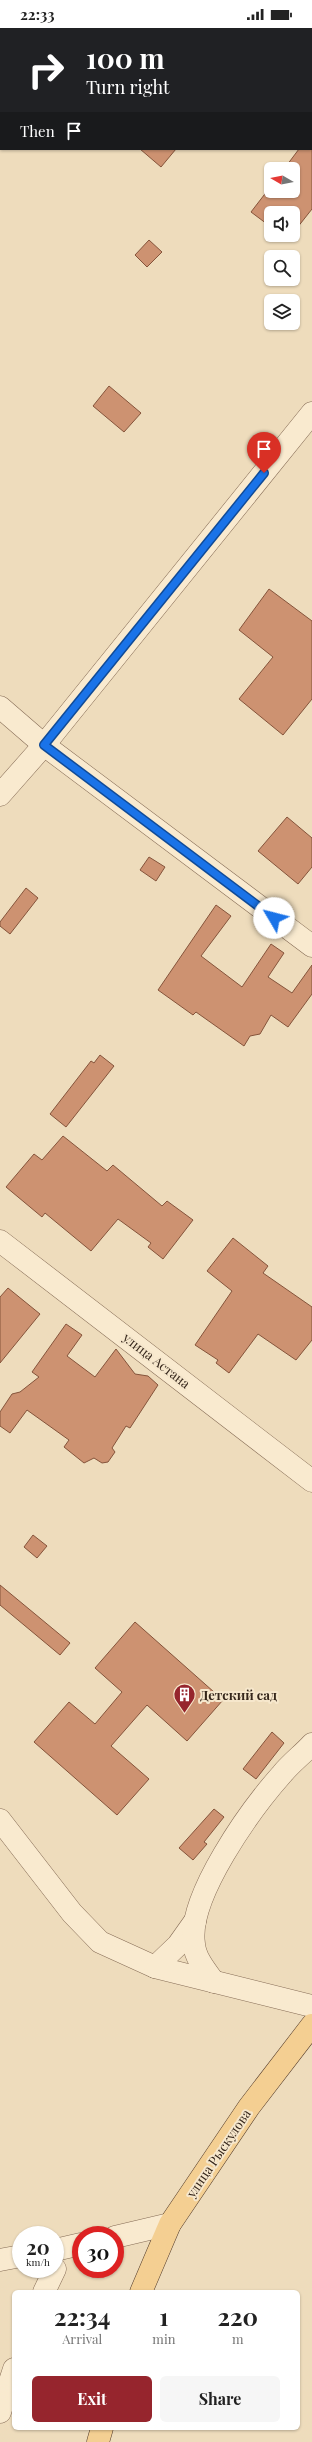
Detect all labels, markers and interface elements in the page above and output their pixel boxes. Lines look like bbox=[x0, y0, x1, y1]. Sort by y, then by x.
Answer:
text: 22:33 bbox=[20, 4, 55, 24]
text: 100 m bbox=[86, 39, 165, 76]
icon: right bbox=[20, 44, 72, 96]
text: Turn right bbox=[86, 75, 169, 99]
icon: arrive bbox=[63, 120, 85, 142]
text: Then bbox=[20, 121, 55, 141]
north arrow bbox=[264, 162, 300, 198]
map controls bbox=[264, 162, 300, 330]
button: sound bbox=[264, 206, 300, 242]
button: search bbox=[264, 250, 300, 286]
button: layers bbox=[264, 294, 300, 330]
pin bbox=[247, 432, 281, 473]
icon: arrive bbox=[253, 438, 275, 460]
position arrow bbox=[253, 897, 295, 939]
street label: улица Астана bbox=[119, 1328, 194, 1392]
building icon: Детский сад bbox=[171, 1681, 197, 1714]
place label: Детский сад bbox=[200, 1686, 277, 1703]
street label: улица Рыскулова bbox=[182, 2105, 254, 2201]
speed limit sign: 30 bbox=[72, 2226, 124, 2278]
text: 20 bbox=[26, 2233, 50, 2260]
text: km/h bbox=[26, 2255, 50, 2269]
text: 22:34 bbox=[54, 2300, 110, 2332]
text: 1 bbox=[159, 2300, 169, 2332]
text: 220 bbox=[217, 2300, 258, 2332]
text: Arrival bbox=[62, 2330, 102, 2347]
text: min bbox=[152, 2330, 175, 2347]
text: m bbox=[232, 2330, 244, 2347]
button: Exit bbox=[32, 2376, 152, 2422]
button: Share bbox=[160, 2376, 280, 2422]

